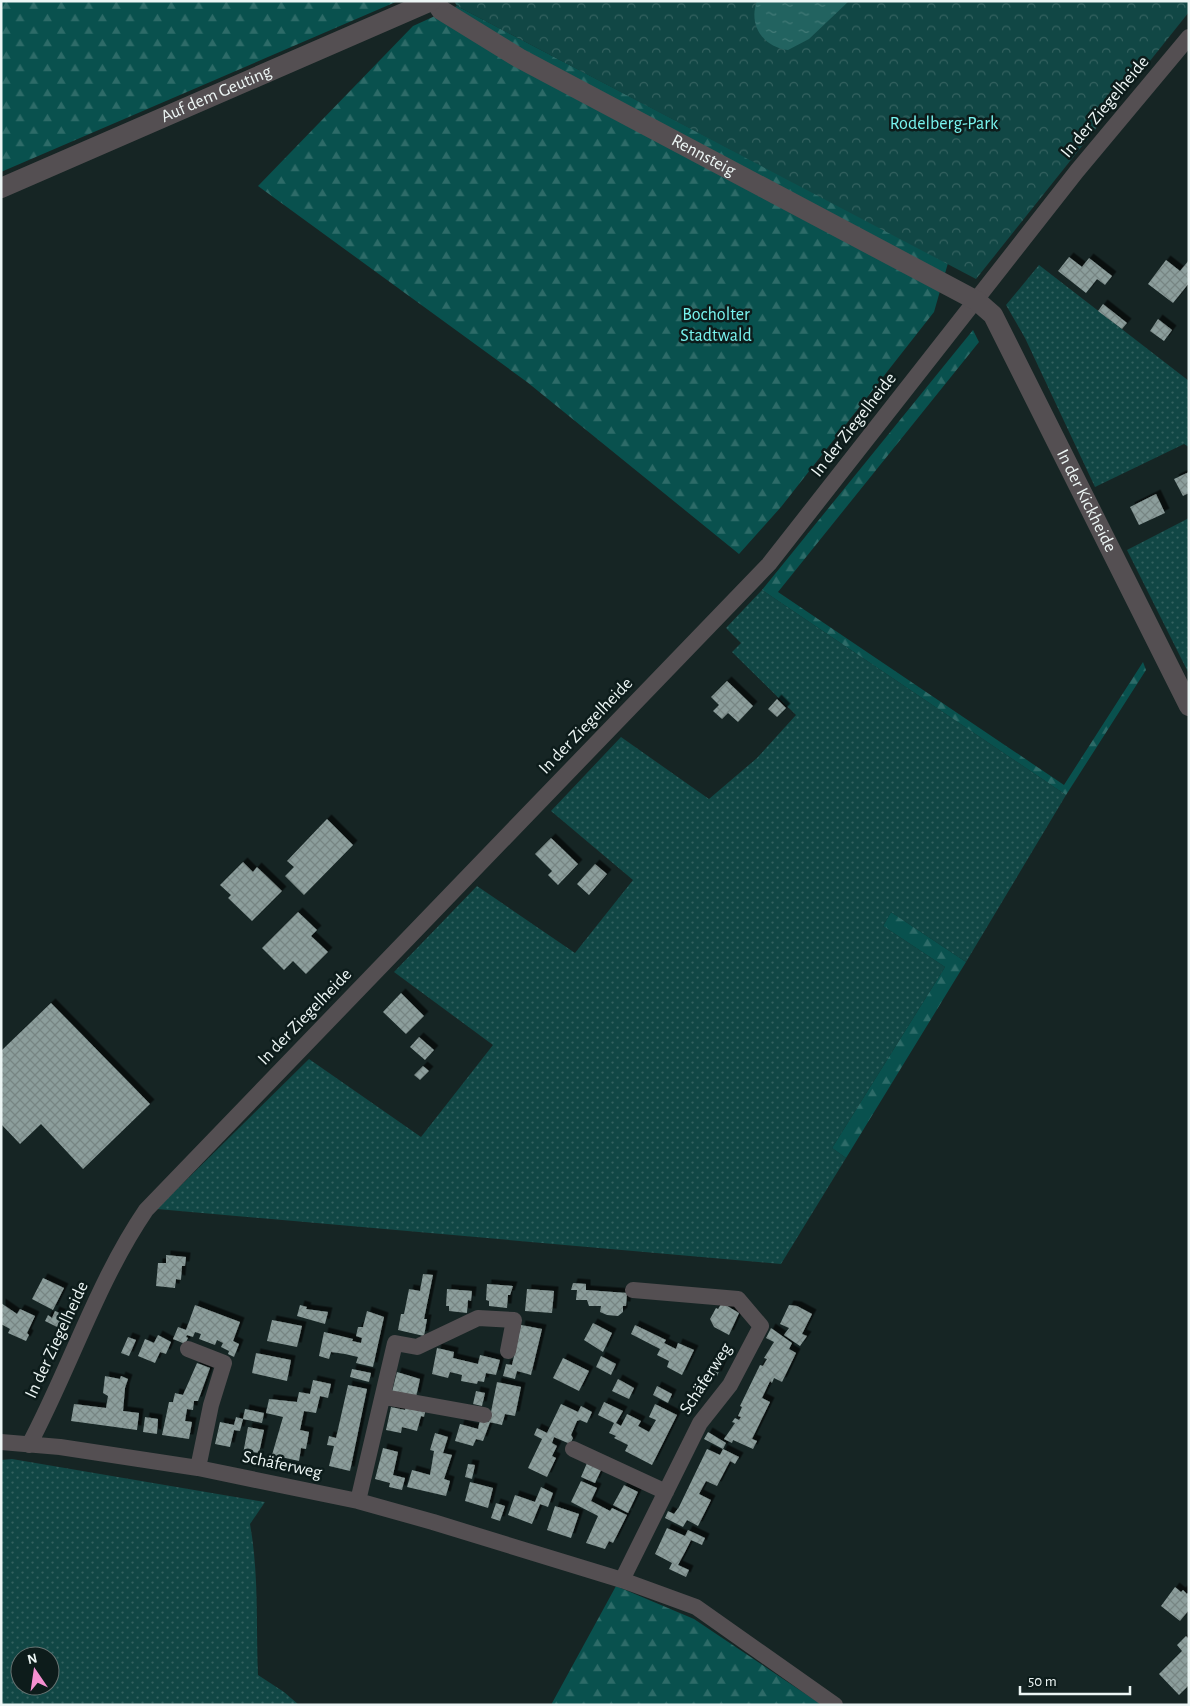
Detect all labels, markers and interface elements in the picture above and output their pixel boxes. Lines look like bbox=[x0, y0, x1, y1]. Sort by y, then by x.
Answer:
street label: In der Ziegelheide bbox=[1057, 53, 1153, 161]
street label: Auf dem Geuting bbox=[159, 62, 275, 126]
park label: Rodelberg-Park bbox=[890, 115, 999, 133]
street label: Rennsteig bbox=[668, 131, 738, 180]
park label: Bocholter Stadtwald bbox=[680, 306, 752, 345]
street label: In der Ziegelheide bbox=[808, 370, 900, 480]
street label: In der Kickheide bbox=[1053, 447, 1119, 555]
street label: In der Ziegelheide bbox=[536, 674, 636, 778]
street label: In der Ziegelheide bbox=[255, 965, 355, 1069]
street label: In der Ziegelheide bbox=[22, 1279, 92, 1401]
street label: Schäferweg bbox=[676, 1340, 736, 1418]
street label: Schäferweg bbox=[241, 1448, 324, 1482]
north arrow bbox=[10, 1646, 60, 1696]
text: N bbox=[26, 1651, 39, 1667]
scale bar bbox=[1020, 1664, 1130, 1696]
text: 50 m bbox=[1028, 1674, 1057, 1689]

